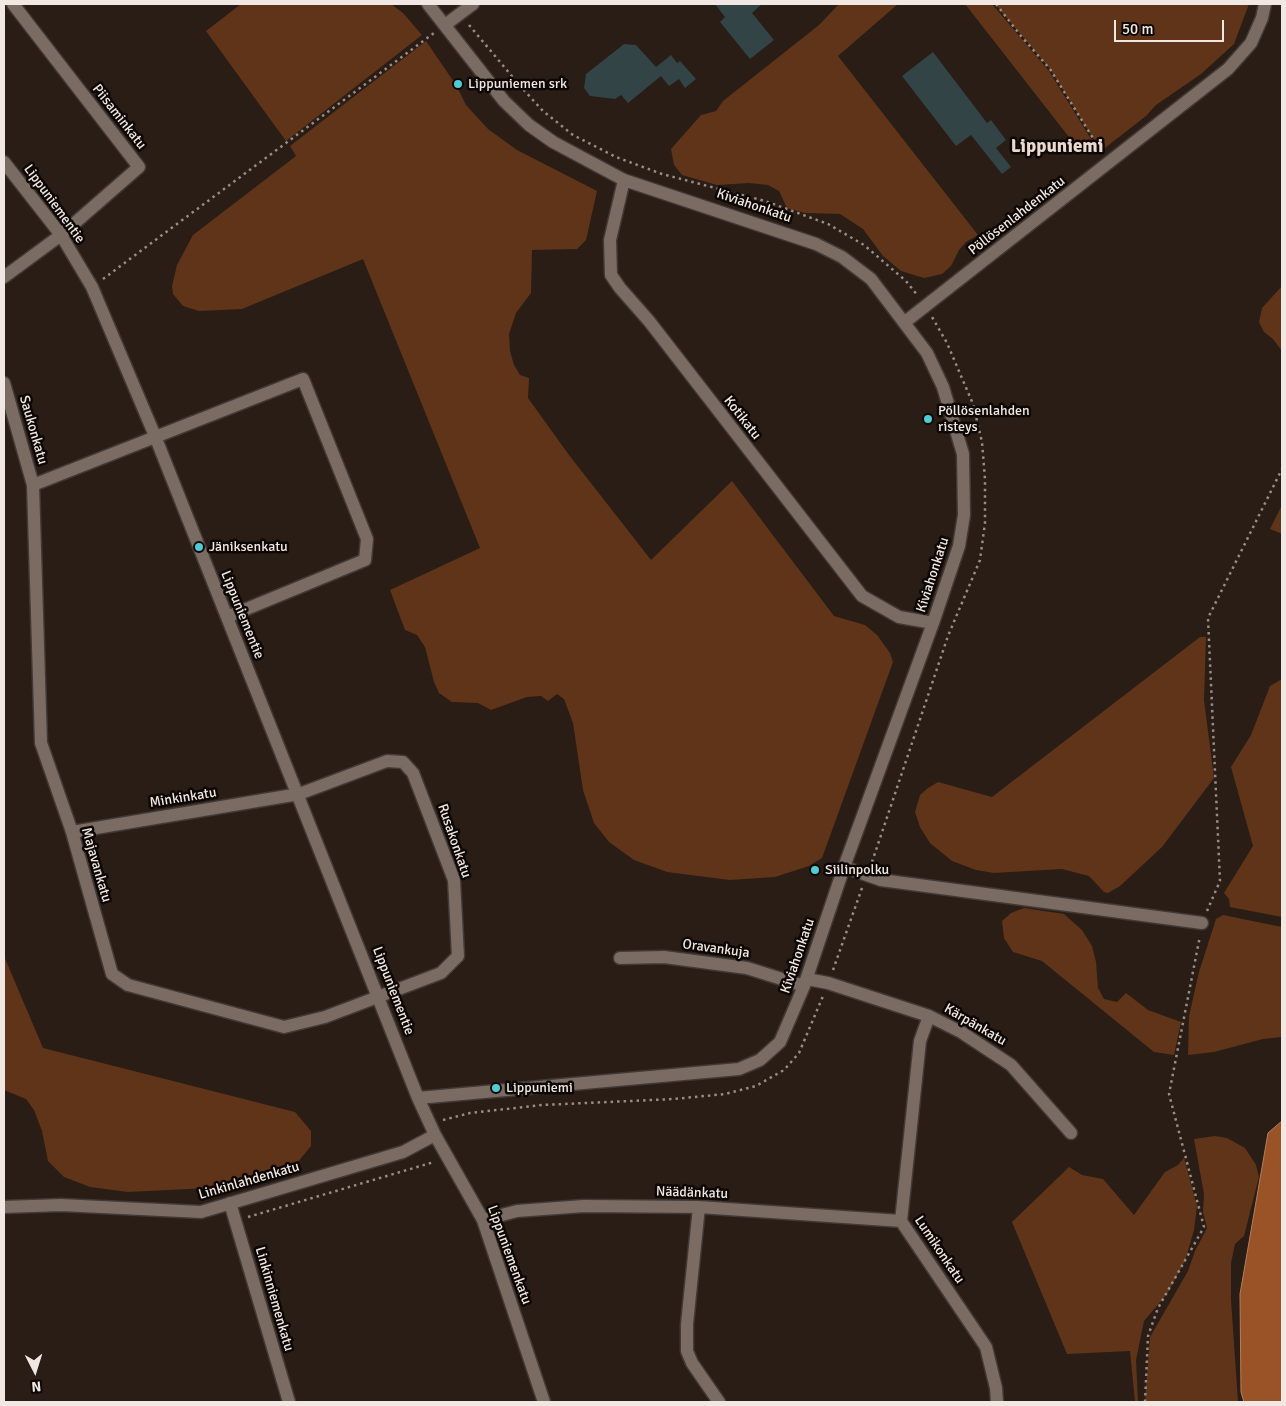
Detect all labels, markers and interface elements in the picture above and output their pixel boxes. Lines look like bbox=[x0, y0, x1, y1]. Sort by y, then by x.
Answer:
scale bar bbox=[1116, 10, 1226, 42]
text: 50 m bbox=[1122, 20, 1153, 38]
place label: Lippuniemen srk bbox=[468, 76, 567, 92]
marker: Lippuniemen srk bbox=[452, 78, 464, 90]
street label: Piisaminkatu bbox=[88, 81, 150, 153]
district label: Lippuniemi bbox=[1011, 136, 1103, 158]
street label: Lippuniementie bbox=[20, 161, 88, 247]
street label: Pöllösenlahdenkatu bbox=[965, 173, 1069, 259]
street label: Kiviahonkatu bbox=[714, 185, 794, 227]
street label: Kotikatu bbox=[720, 393, 764, 443]
street label: Saukonkatu bbox=[15, 394, 51, 466]
place label: Pöllösenlahden risteys bbox=[938, 403, 1030, 436]
marker: Pöllösenlahden risteys bbox=[922, 413, 934, 425]
street label: Kiviahonkatu bbox=[913, 535, 953, 615]
place label: Jäniksenkatu bbox=[209, 539, 288, 555]
marker: Jäniksenkatu bbox=[193, 541, 205, 553]
street label: Lippuniementie bbox=[217, 569, 267, 661]
street label: Minkinkatu bbox=[148, 784, 218, 812]
street label: Rusakonkatu bbox=[433, 802, 475, 880]
street label: Majavankatu bbox=[77, 826, 115, 904]
place label: Siilinpolku bbox=[825, 862, 889, 878]
marker: Siilinpolku bbox=[809, 864, 821, 876]
street label: Kiviahonkatu bbox=[777, 916, 819, 996]
street label: Oravankuja bbox=[681, 936, 751, 962]
street label: Lippuniementie bbox=[368, 944, 418, 1038]
street label: Kärpänkatu bbox=[941, 1000, 1009, 1050]
place label: Lippuniemi bbox=[506, 1080, 573, 1096]
marker: Lippuniemi bbox=[490, 1082, 502, 1094]
street label: Linkinlahdenkatu bbox=[197, 1159, 301, 1203]
street label: Näädänkatu bbox=[656, 1183, 728, 1203]
street label: Lippuniemenkatu bbox=[483, 1203, 535, 1307]
street label: Lumikonkatu bbox=[910, 1213, 968, 1287]
street label: Linkinniemenkatu bbox=[251, 1245, 297, 1353]
north arrow bbox=[10, 1346, 60, 1396]
text: N bbox=[31, 1378, 42, 1395]

